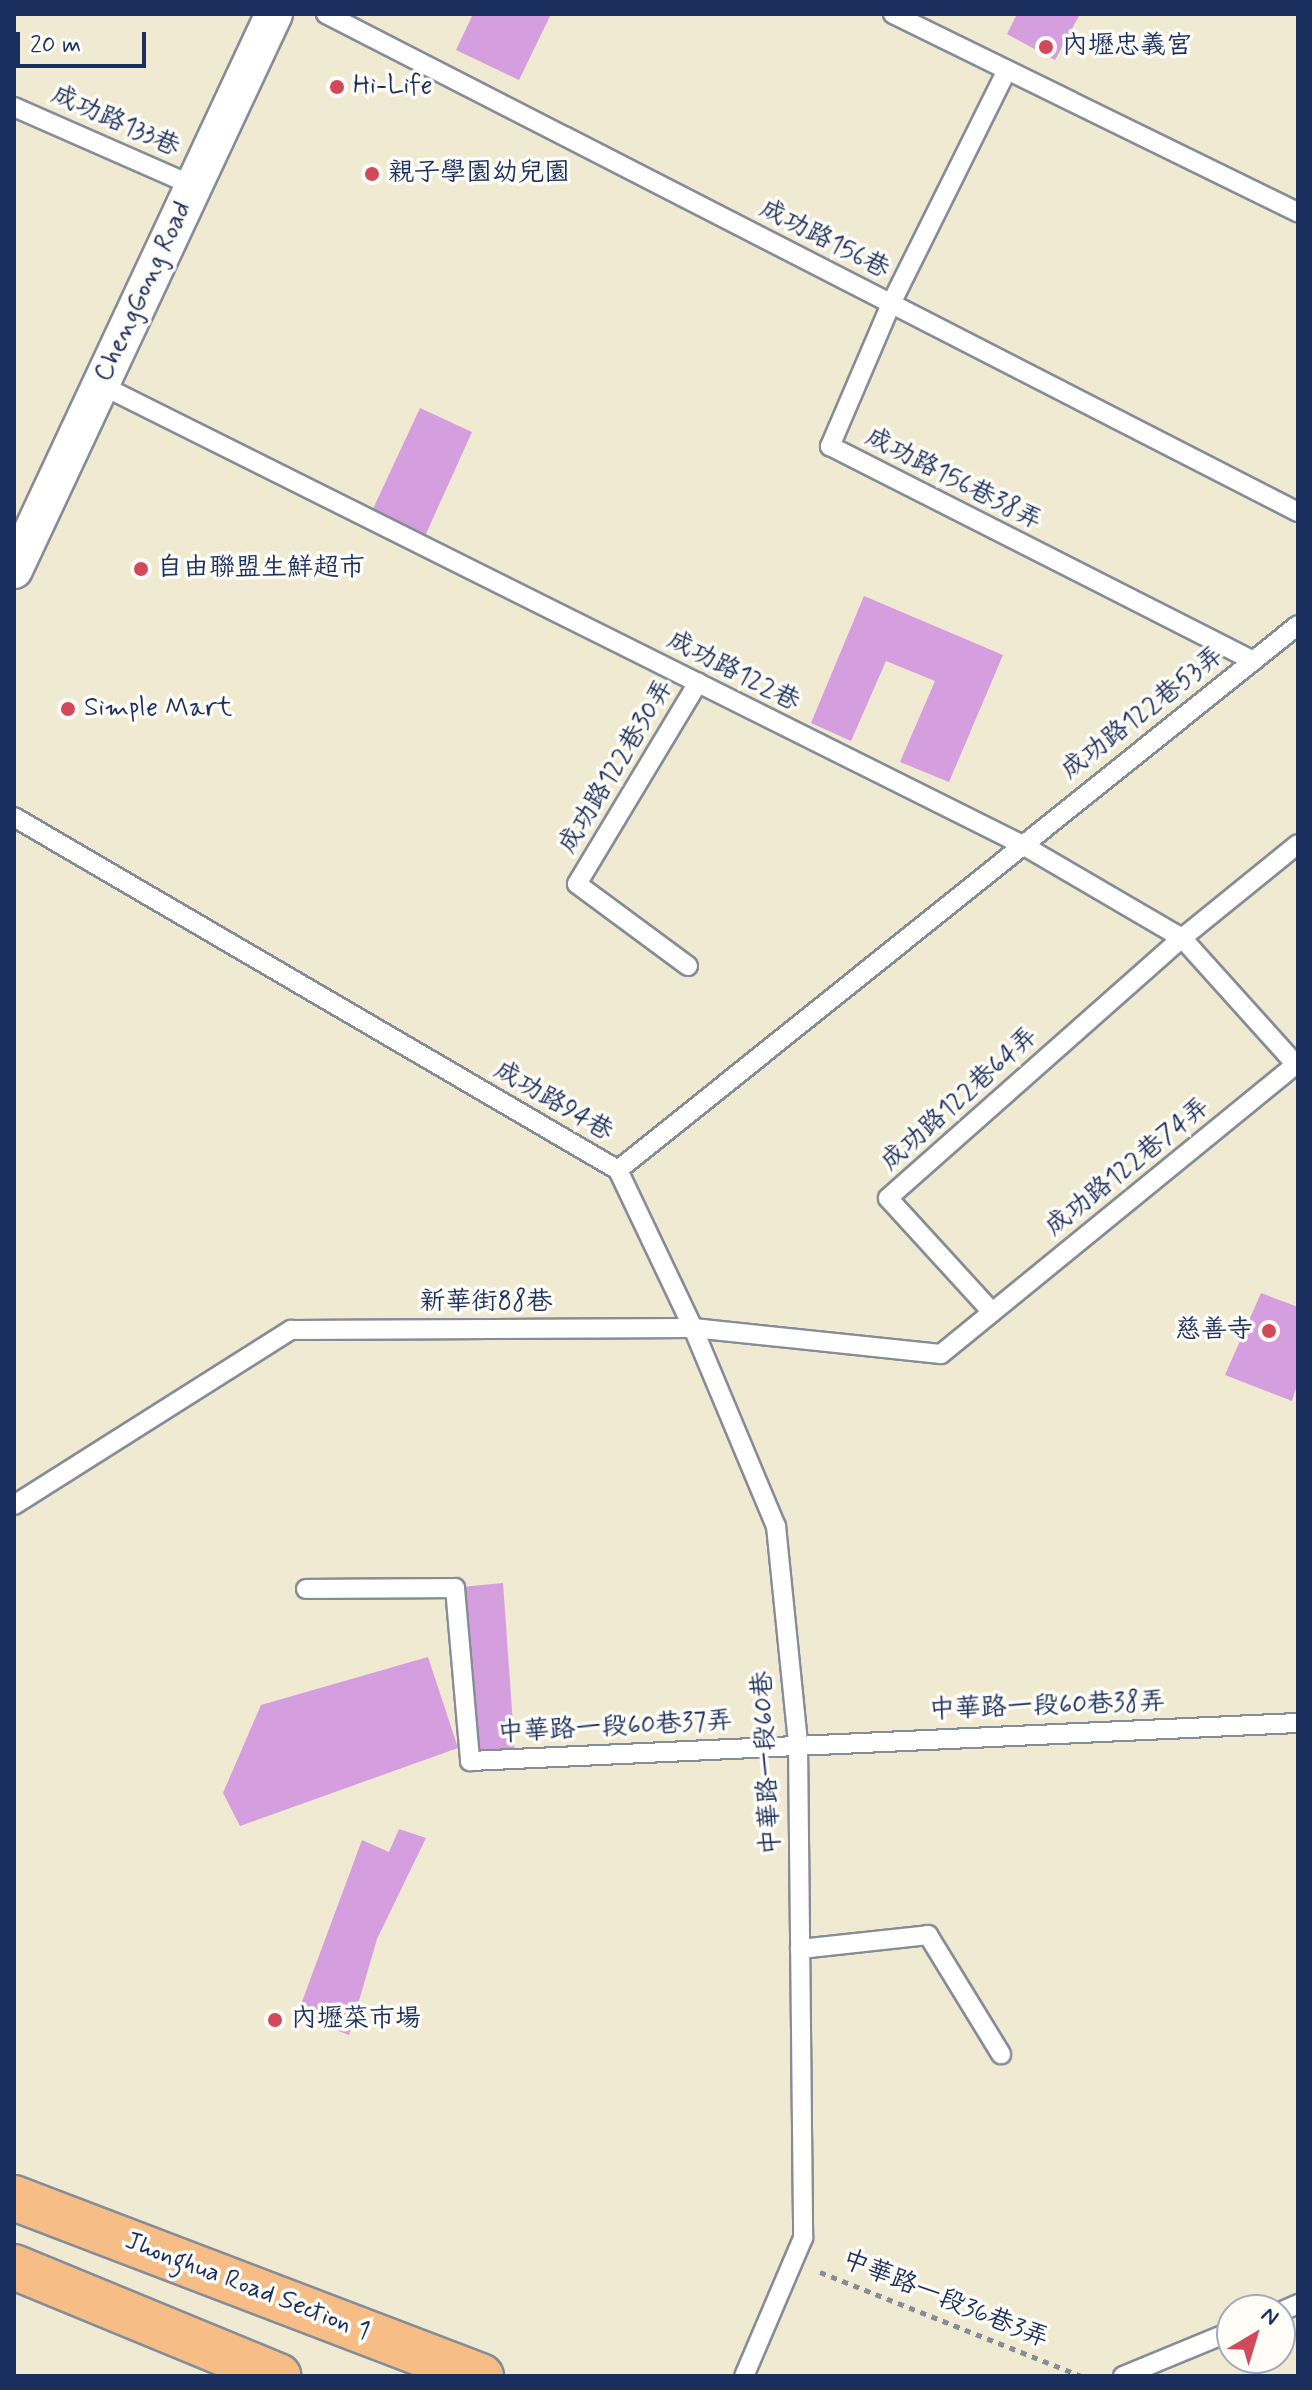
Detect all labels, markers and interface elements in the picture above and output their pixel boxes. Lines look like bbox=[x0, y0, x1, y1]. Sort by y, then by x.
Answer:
scale bar bbox=[20, 16, 150, 66]
text: 20 m bbox=[30, 30, 81, 61]
place label: 內壢忠義宮 bbox=[1062, 31, 1192, 63]
marker: 內壢忠義宮 bbox=[1037, 38, 1055, 56]
place label: Hi-Life bbox=[353, 71, 433, 103]
marker: Hi-Life bbox=[328, 78, 346, 96]
street label: 成功路133巷 bbox=[46, 80, 184, 164]
place label: 親子學園幼兒園 bbox=[388, 158, 570, 190]
marker: 親子學園幼兒園 bbox=[363, 165, 381, 183]
street label: 成功路156巷 bbox=[754, 194, 894, 286]
street label: ChengGong Road bbox=[89, 197, 199, 387]
street label: 成功路156巷38弄 bbox=[860, 422, 1046, 538]
place label: 自由聯盟生鮮超市 bbox=[157, 553, 365, 585]
marker: 自由聯盟生鮮超市 bbox=[132, 560, 150, 578]
street label: 成功路122巷 bbox=[661, 625, 805, 719]
street label: 成功路122巷53弄 bbox=[1056, 641, 1230, 787]
street label: 成功路122巷30弄 bbox=[553, 674, 681, 860]
place label: Simple Mart bbox=[84, 693, 224, 725]
marker: Simple Mart bbox=[59, 700, 77, 718]
street label: 成功路122巷64弄 bbox=[875, 1022, 1045, 1178]
street label: 成功路94巷 bbox=[488, 1055, 618, 1149]
street label: 成功路122巷74弄 bbox=[1040, 1092, 1216, 1244]
street label: 新華街88巷 bbox=[420, 1287, 552, 1319]
place label: 慈善寺 bbox=[1175, 1315, 1253, 1347]
marker: 慈善寺 bbox=[1260, 1322, 1278, 1340]
street label: 中華路一段60巷 bbox=[748, 1670, 788, 1856]
street label: 中華路一段60巷38弄 bbox=[928, 1687, 1166, 1727]
street label: 中華路一段60巷37弄 bbox=[497, 1706, 733, 1750]
place label: 內壢菜市場 bbox=[291, 2004, 421, 2036]
marker: 內壢菜市場 bbox=[266, 2011, 284, 2029]
street label: Jhonghua Road Section 1 bbox=[120, 2226, 374, 2348]
street label: 中華路一段36巷3弄 bbox=[837, 2244, 1053, 2356]
north arrow bbox=[1216, 2294, 1296, 2374]
text: N bbox=[1255, 2301, 1284, 2332]

